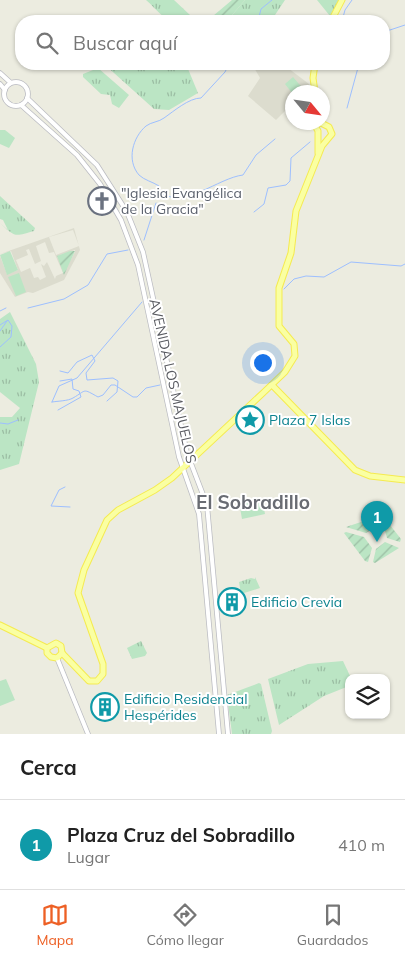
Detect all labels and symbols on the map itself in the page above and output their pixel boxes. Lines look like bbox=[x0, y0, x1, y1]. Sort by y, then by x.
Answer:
north arrow bbox=[285, 85, 330, 130]
place label: "Iglesia Evangélica de la Gracia" bbox=[121, 184, 242, 218]
church icon: "Iglesia Evangélica de la Gracia" bbox=[87, 186, 117, 216]
street label: AVENIDA LOS MAJUELOS bbox=[145, 297, 201, 465]
your location bbox=[250, 350, 276, 376]
place icon: Plaza 7 Islas bbox=[235, 405, 265, 435]
place label: Plaza 7 Islas bbox=[269, 411, 350, 429]
district label: El Sobradillo bbox=[196, 490, 310, 514]
pin: 1 bbox=[361, 501, 393, 542]
building icon: Edificio Crevia bbox=[217, 587, 247, 617]
place label: Edificio Crevia bbox=[251, 593, 342, 611]
place label: Edificio Residencial Hespérides bbox=[124, 690, 248, 724]
building icon: Edificio Residencial Hespérides bbox=[90, 692, 120, 722]

